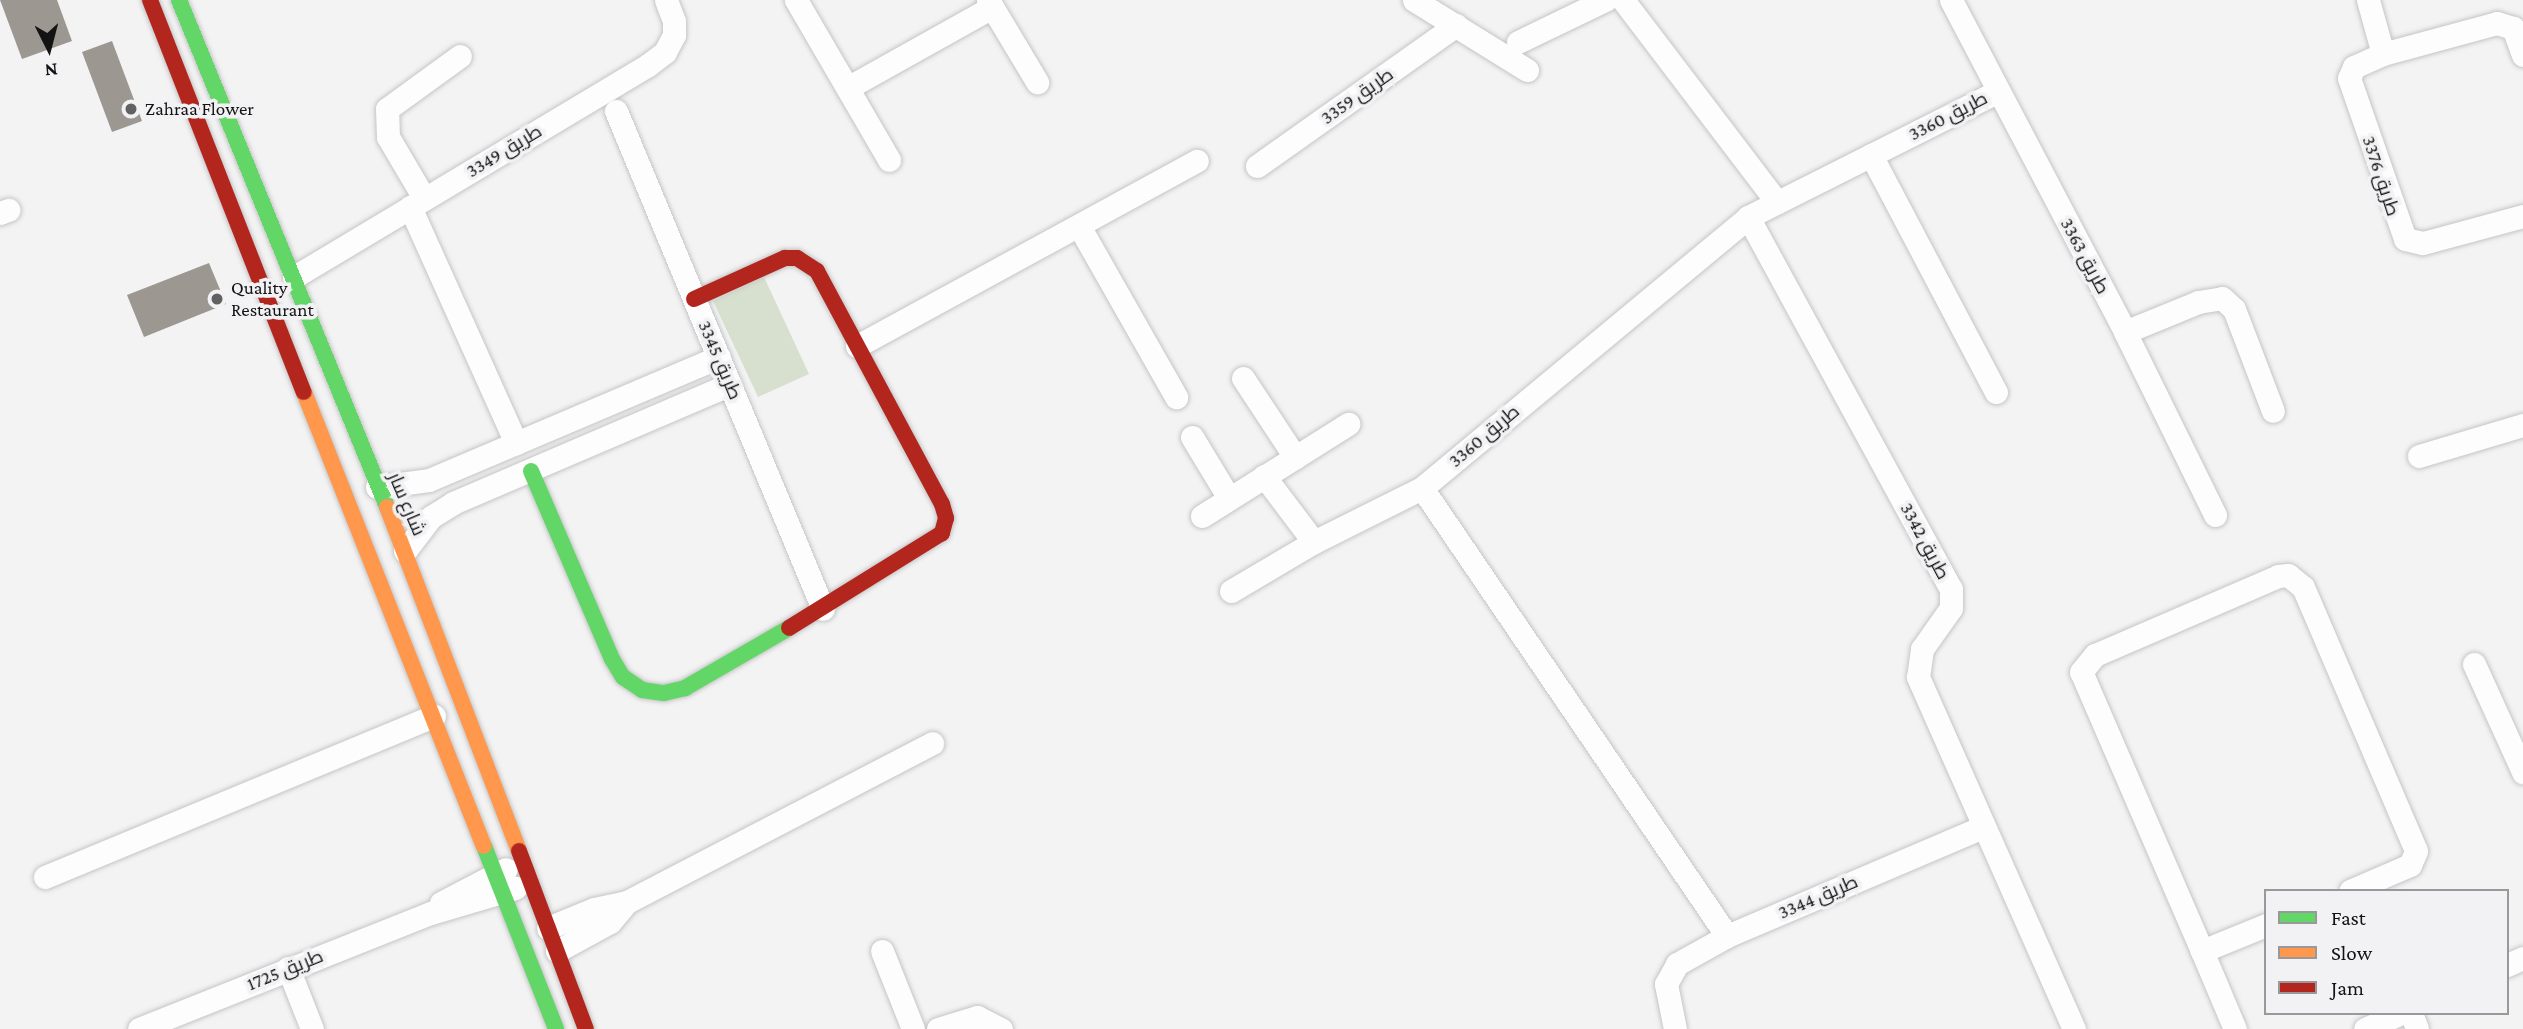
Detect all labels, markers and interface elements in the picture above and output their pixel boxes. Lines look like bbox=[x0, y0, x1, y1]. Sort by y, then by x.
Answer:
north arrow bbox=[14, 14, 84, 84]
text: N bbox=[44, 59, 59, 82]
street label: طريق 3359 bbox=[1316, 63, 1398, 129]
street label: طريق 3360 bbox=[1905, 86, 1991, 146]
place label: Zahraa Flower bbox=[145, 98, 254, 120]
marker: Zahraa Flower bbox=[123, 101, 139, 117]
street label: طريق 3349 bbox=[462, 120, 546, 182]
street label: طريق 3376 bbox=[2357, 133, 2405, 219]
street label: طريق 3363 bbox=[2055, 214, 2115, 298]
place label: Quality Restaurant bbox=[231, 277, 314, 321]
marker: Quality Restaurant bbox=[209, 291, 225, 307]
street label: طريق 3345 bbox=[693, 317, 747, 403]
street label: طريق 3360 bbox=[1444, 400, 1524, 472]
street label: شارع سار bbox=[383, 469, 431, 539]
street label: طريق 3342 bbox=[1895, 499, 1955, 583]
street label: طريق 3344 bbox=[1775, 870, 1861, 924]
legend bbox=[2264, 889, 2509, 1015]
text: Fast bbox=[2331, 906, 2366, 930]
text: Slow bbox=[2331, 941, 2372, 965]
street label: طريق 1725 bbox=[244, 944, 326, 996]
text: Jam bbox=[2331, 976, 2364, 1000]

